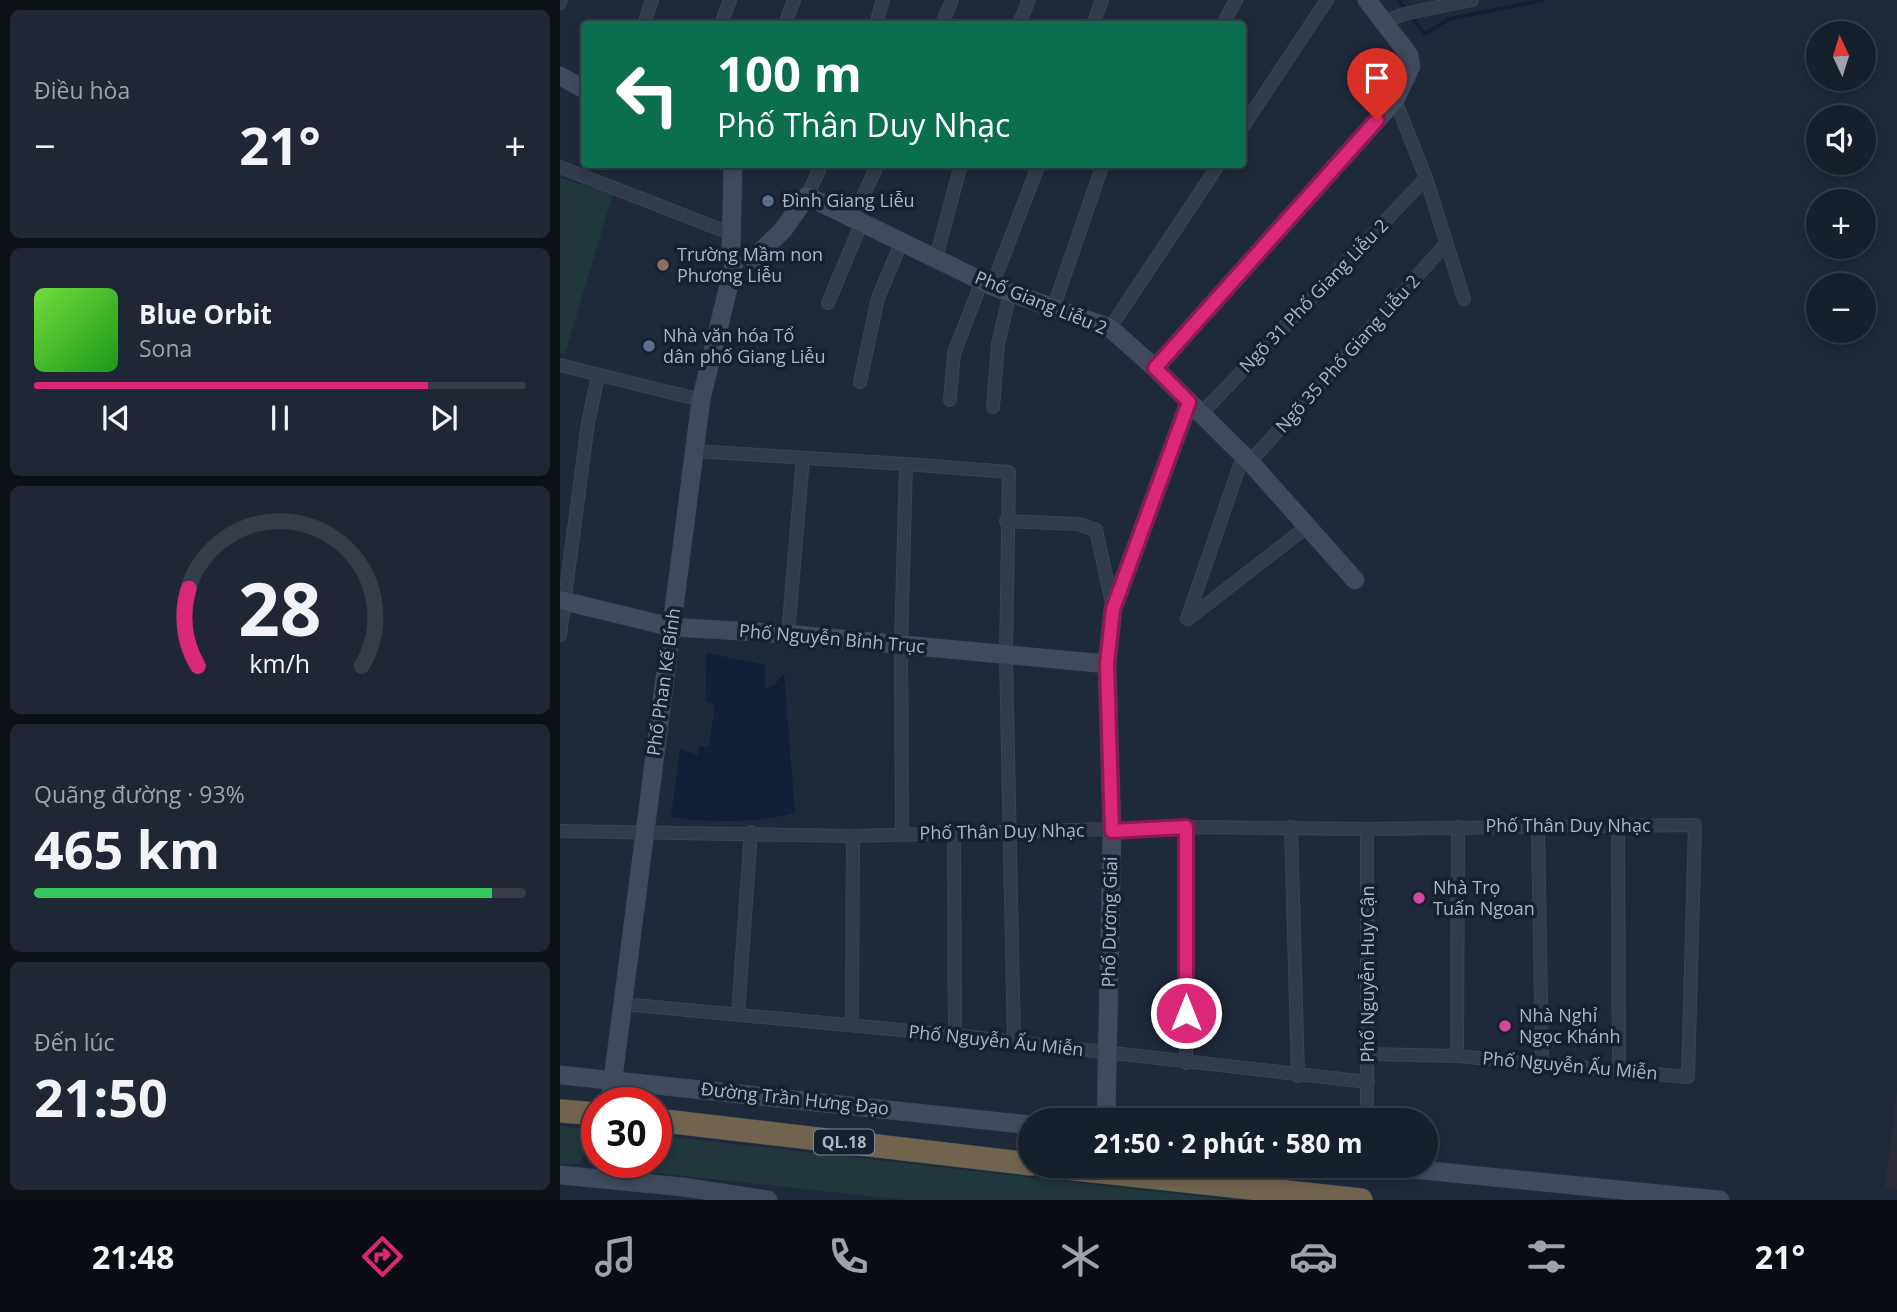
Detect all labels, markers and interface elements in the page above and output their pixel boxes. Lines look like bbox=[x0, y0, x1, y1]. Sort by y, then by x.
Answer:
north arrow bbox=[1806, 21, 1876, 91]
map controls bbox=[1806, 21, 1876, 343]
text: 100 m bbox=[717, 40, 862, 106]
pin bbox=[1347, 48, 1407, 120]
icon: left bbox=[602, 49, 693, 140]
icon: arrive bbox=[1358, 59, 1396, 97]
text: Điều hòa bbox=[34, 74, 130, 106]
text: Phố Thân Duy Nhạc bbox=[717, 103, 1010, 146]
button: sound bbox=[1806, 105, 1876, 175]
text: 21° bbox=[239, 109, 321, 180]
text: − bbox=[34, 119, 56, 171]
text: + bbox=[504, 119, 526, 171]
place label: Đình Giang Liễu bbox=[782, 188, 915, 212]
button: + bbox=[1806, 189, 1876, 259]
marker: Đình Giang Liễu bbox=[760, 193, 776, 209]
street label: Ngõ 31 Phố Giang Liễu 2 bbox=[1234, 213, 1393, 377]
place label: Trường Mầm non Phương Liễu bbox=[677, 242, 823, 287]
marker: Trường Mầm non Phương Liễu bbox=[655, 257, 671, 273]
street label: Phố Giang Liễu 2 bbox=[972, 265, 1111, 340]
street label: Ngõ 35 Phố Giang Liễu 2 bbox=[1270, 269, 1425, 437]
button: − bbox=[1806, 273, 1876, 343]
text: Blue Orbit bbox=[139, 296, 272, 332]
place label: Nhà văn hóa Tổ dân phố Giang Liễu bbox=[663, 323, 826, 368]
text: Sona bbox=[139, 332, 192, 364]
marker: Nhà văn hóa Tổ dân phố Giang Liễu bbox=[641, 338, 657, 354]
icon: previous bbox=[97, 399, 135, 437]
icon: pause bbox=[261, 399, 299, 437]
icon: next bbox=[425, 399, 463, 437]
text: 28 bbox=[238, 558, 322, 657]
street label: Phố Phan Kế Bính bbox=[641, 606, 685, 757]
street label: Phố Nguyễn Bỉnh Trục bbox=[738, 618, 926, 658]
text: km/h bbox=[250, 646, 310, 680]
text: Quãng đường · 93% bbox=[34, 778, 245, 810]
text: 465 km bbox=[34, 813, 220, 884]
street label: Phố Thân Duy Nhạc bbox=[1485, 813, 1651, 837]
street label: Phố Thân Duy Nhạc bbox=[919, 818, 1085, 844]
street label: Phố Dương Giai bbox=[1096, 856, 1122, 988]
place label: Nhà Trọ Tuấn Ngoan bbox=[1433, 875, 1535, 920]
street label: Phố Nguyễn Huy Cận bbox=[1355, 886, 1379, 1062]
marker: Nhà Trọ Tuấn Ngoan bbox=[1411, 890, 1427, 906]
position arrow bbox=[1149, 976, 1223, 1050]
place label: Nhà Nghỉ Ngọc Khánh bbox=[1519, 1003, 1621, 1048]
marker: Nhà Nghỉ Ngọc Khánh bbox=[1497, 1018, 1513, 1034]
street label: Phố Nguyễn Ấu Miễn bbox=[908, 1019, 1085, 1061]
text: Đến lúc bbox=[34, 1026, 115, 1058]
street label: Phố Nguyễn Ấu Miễn bbox=[1482, 1045, 1659, 1085]
text: 21:50 bbox=[34, 1061, 168, 1132]
street label: Đường Trần Hưng Đạo bbox=[700, 1076, 890, 1120]
speed limit sign: 30 bbox=[581, 1087, 672, 1178]
text: 21:50 · 2 phút · 580 m bbox=[1093, 1125, 1363, 1161]
road number: QL.18 bbox=[814, 1130, 874, 1154]
icon: directions bbox=[358, 1232, 407, 1281]
icon: music bbox=[591, 1232, 640, 1281]
icon: phone bbox=[824, 1232, 873, 1281]
icon: climate bbox=[1056, 1232, 1105, 1281]
icon: car bbox=[1289, 1232, 1338, 1281]
icon: filters bbox=[1522, 1232, 1571, 1281]
text: 21:48 bbox=[92, 1235, 174, 1278]
text: 21° bbox=[1755, 1235, 1805, 1278]

